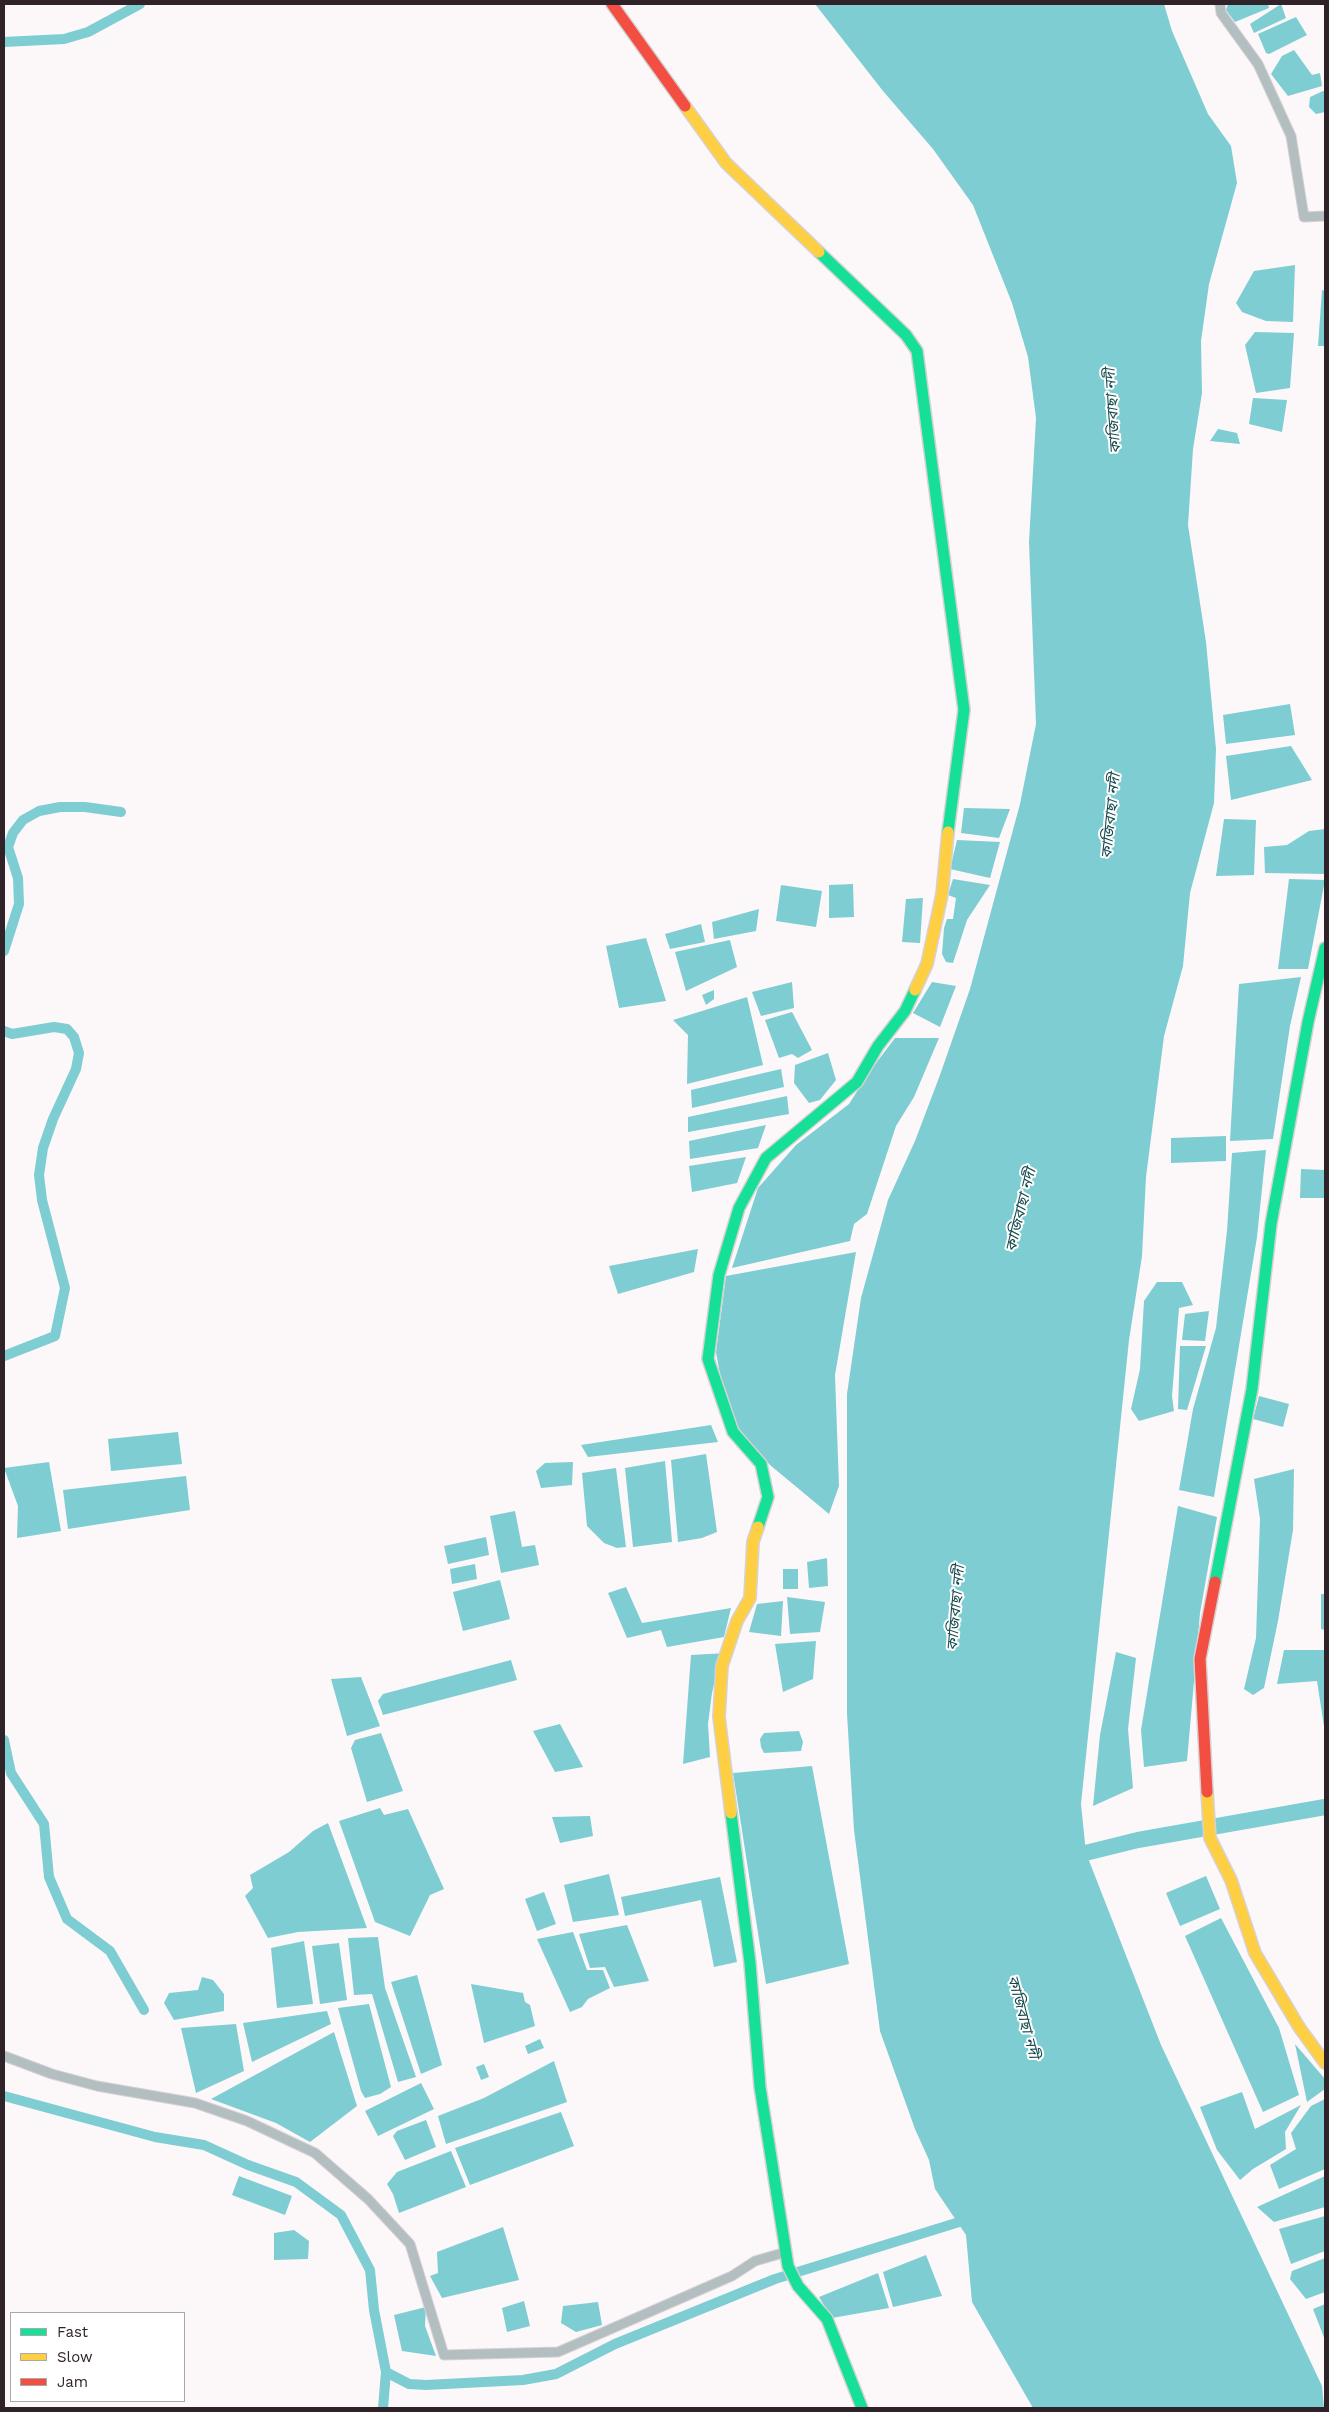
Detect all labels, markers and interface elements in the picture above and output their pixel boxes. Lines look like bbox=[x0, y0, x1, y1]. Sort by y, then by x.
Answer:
water label: কাজিবাছা নদী bbox=[1101, 368, 1125, 454]
water label: কাজিবাছা নদী bbox=[1098, 773, 1124, 859]
water label: কাজিবাছা নদী bbox=[1002, 1166, 1040, 1254]
water label: কাজিবাছা নদী bbox=[943, 1565, 969, 1651]
water label: কাজিবাছা নদী bbox=[1003, 1973, 1043, 2061]
legend bbox=[10, 2312, 185, 2402]
text: Fast bbox=[57, 2323, 88, 2341]
text: Slow bbox=[57, 2348, 93, 2366]
text: Jam bbox=[57, 2373, 88, 2391]

